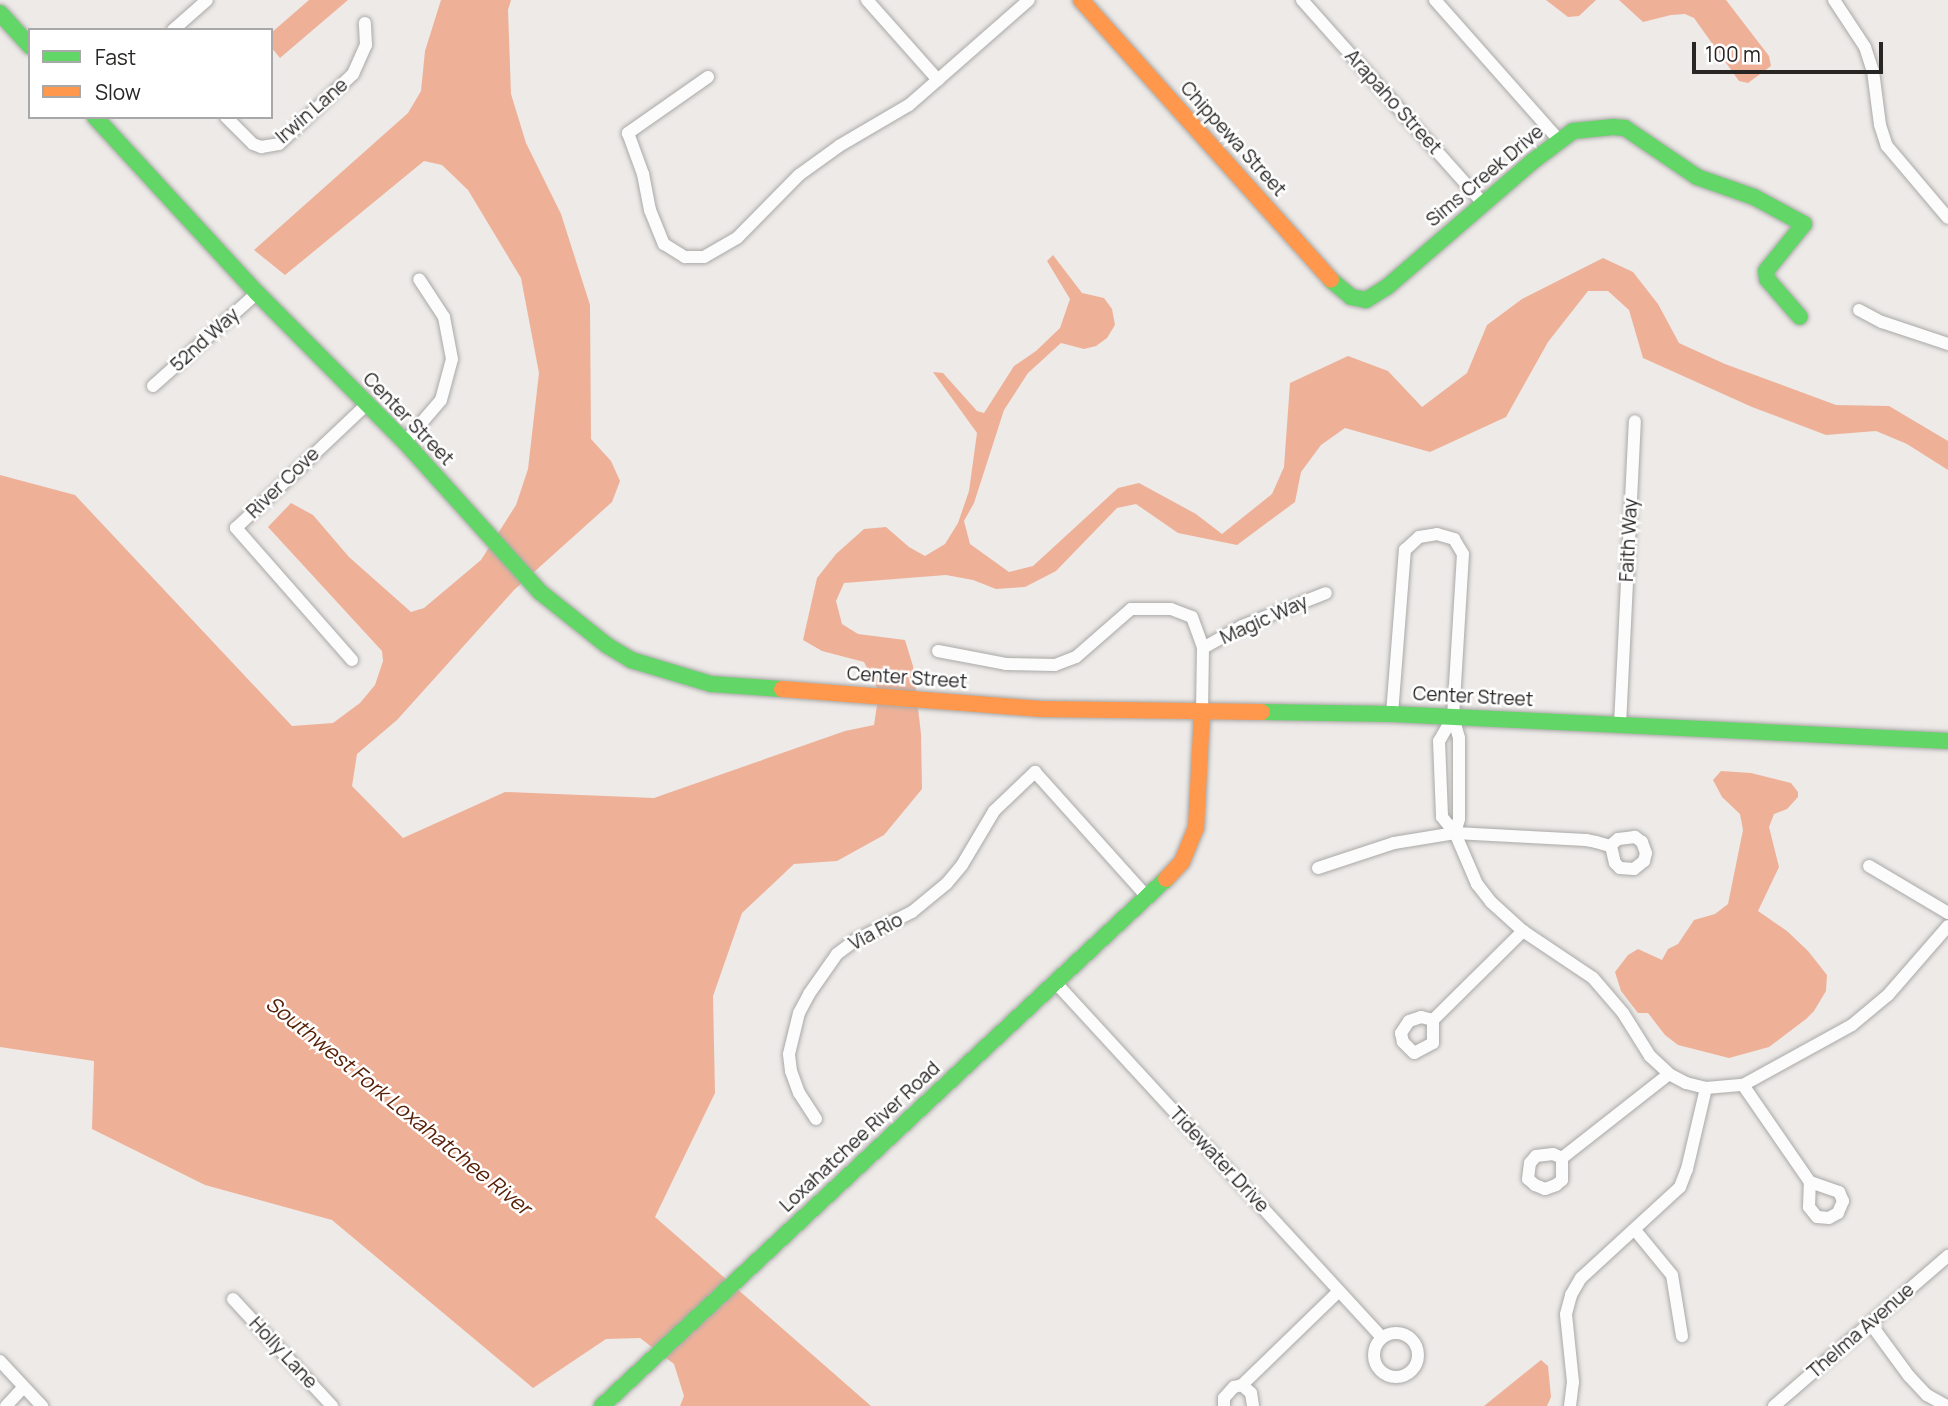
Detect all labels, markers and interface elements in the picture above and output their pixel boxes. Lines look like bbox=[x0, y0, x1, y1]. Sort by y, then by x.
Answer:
legend bbox=[28, 28, 273, 119]
scale bar bbox=[1696, 28, 1887, 72]
text: 100 m bbox=[1705, 40, 1761, 68]
text: Fast bbox=[95, 43, 136, 71]
street label: Arapaho Street bbox=[1340, 45, 1446, 159]
street label: Irwin Lane bbox=[271, 74, 353, 148]
street label: Chippewa Street bbox=[1175, 77, 1291, 201]
text: Slow bbox=[95, 78, 141, 106]
street label: Sims Creek Drive bbox=[1422, 120, 1548, 232]
street label: 52nd Way bbox=[166, 303, 244, 377]
street label: Center Street bbox=[358, 368, 458, 470]
street label: River Cove bbox=[242, 443, 324, 523]
street label: Faith Way bbox=[1615, 498, 1643, 582]
street label: Magic Way bbox=[1217, 591, 1311, 649]
street label: Center Street bbox=[846, 662, 968, 694]
street label: Center Street bbox=[1412, 682, 1534, 712]
street label: Via Rio bbox=[845, 908, 907, 956]
water label: Southwest Fork Loxahatchee River bbox=[261, 990, 537, 1220]
street label: Loxahatchee River Road bbox=[775, 1057, 945, 1217]
street label: Tidewater Drive bbox=[1164, 1103, 1274, 1217]
street label: Thelma Avenue bbox=[1803, 1279, 1919, 1383]
street label: Holly Lane bbox=[244, 1312, 322, 1394]

